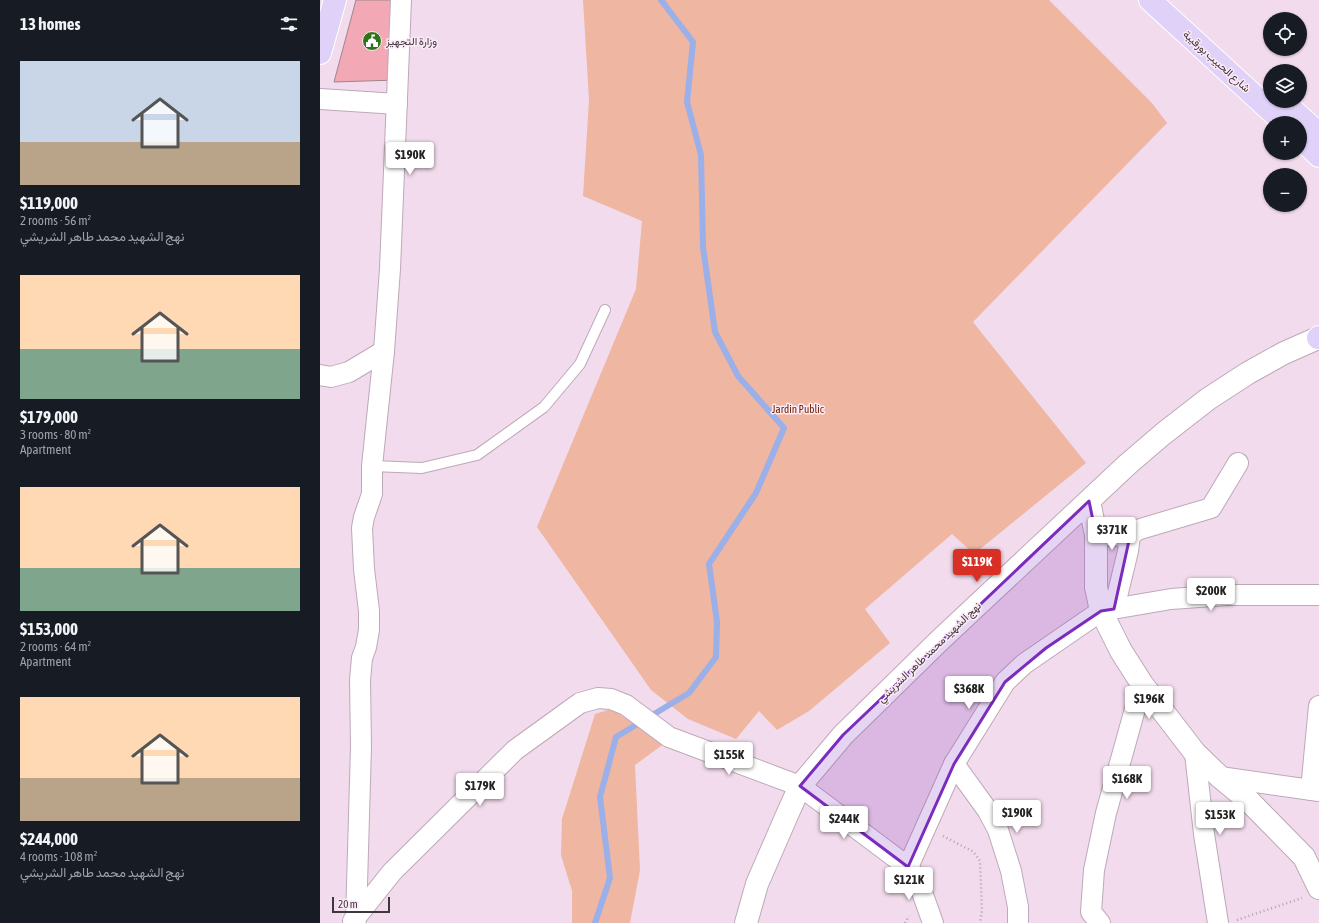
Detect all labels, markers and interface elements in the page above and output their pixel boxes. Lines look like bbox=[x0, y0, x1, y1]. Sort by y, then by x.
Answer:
map controls bbox=[1263, 12, 1307, 212]
button: locate bbox=[1263, 12, 1307, 56]
icon: filters bbox=[278, 13, 300, 35]
text: 13 homes bbox=[20, 14, 81, 34]
street label: شارع الحبيب بورقيبة bbox=[1180, 28, 1253, 96]
public building icon: وزارة التجهيز bbox=[361, 30, 383, 52]
place label: وزارة التجهيز bbox=[385, 35, 437, 48]
button: layers bbox=[1263, 64, 1307, 108]
icon: home bbox=[124, 87, 196, 159]
button: + bbox=[1263, 116, 1307, 160]
pin: $190K bbox=[382, 142, 438, 176]
text: $190K bbox=[395, 147, 425, 162]
button: − bbox=[1263, 168, 1307, 212]
text: $119,000 bbox=[20, 193, 78, 213]
text: 2 rooms · 56 m² bbox=[20, 213, 91, 228]
text: نهج الشهيد محمد طاهر الشريشي bbox=[20, 229, 184, 244]
icon: home bbox=[124, 301, 196, 373]
park label: Jardin Public bbox=[772, 403, 825, 415]
text: $179,000 bbox=[20, 407, 78, 427]
text: 3 rooms · 80 m² bbox=[20, 427, 91, 442]
text: Apartment bbox=[20, 442, 71, 457]
icon: home bbox=[124, 513, 196, 585]
pin: $371K bbox=[1084, 517, 1140, 551]
text: $371K bbox=[1097, 522, 1127, 537]
pin: $119K bbox=[949, 549, 1005, 583]
text: $119K bbox=[962, 554, 992, 569]
pin: $200K bbox=[1183, 578, 1239, 612]
text: $200K bbox=[1196, 583, 1226, 598]
street label: نهج الشهيد محمد طاهر الشريشي bbox=[875, 599, 986, 708]
text: $153,000 bbox=[20, 619, 78, 639]
text: 2 rooms · 64 m² bbox=[20, 639, 91, 654]
text: Apartment bbox=[20, 654, 71, 669]
pin: $368K bbox=[941, 676, 997, 710]
text: $368K bbox=[954, 681, 984, 696]
pin: $196K bbox=[1121, 686, 1177, 720]
text: $196K bbox=[1134, 691, 1164, 706]
icon: home bbox=[124, 723, 196, 795]
pin: $155K bbox=[701, 742, 757, 776]
text: $155K bbox=[714, 747, 744, 762]
pin: $168K bbox=[1099, 766, 1155, 800]
text: $168K bbox=[1112, 771, 1142, 786]
pin: $179K bbox=[452, 773, 508, 807]
text: $179K bbox=[465, 778, 495, 793]
pin: $190K bbox=[989, 800, 1045, 834]
pin: $153K bbox=[1192, 802, 1248, 836]
text: $190K bbox=[1002, 805, 1032, 820]
pin: $244K bbox=[816, 806, 872, 840]
text: $153K bbox=[1205, 807, 1235, 822]
text: $244K bbox=[829, 811, 859, 826]
text: $244,000 bbox=[20, 829, 78, 849]
text: 4 rooms · 108 m² bbox=[20, 849, 97, 864]
text: نهج الشهيد محمد طاهر الشريشي bbox=[20, 865, 184, 880]
pin: $121K bbox=[881, 867, 937, 901]
text: $121K bbox=[894, 872, 924, 887]
scale bar bbox=[332, 895, 390, 914]
text: 20 m bbox=[338, 898, 358, 910]

